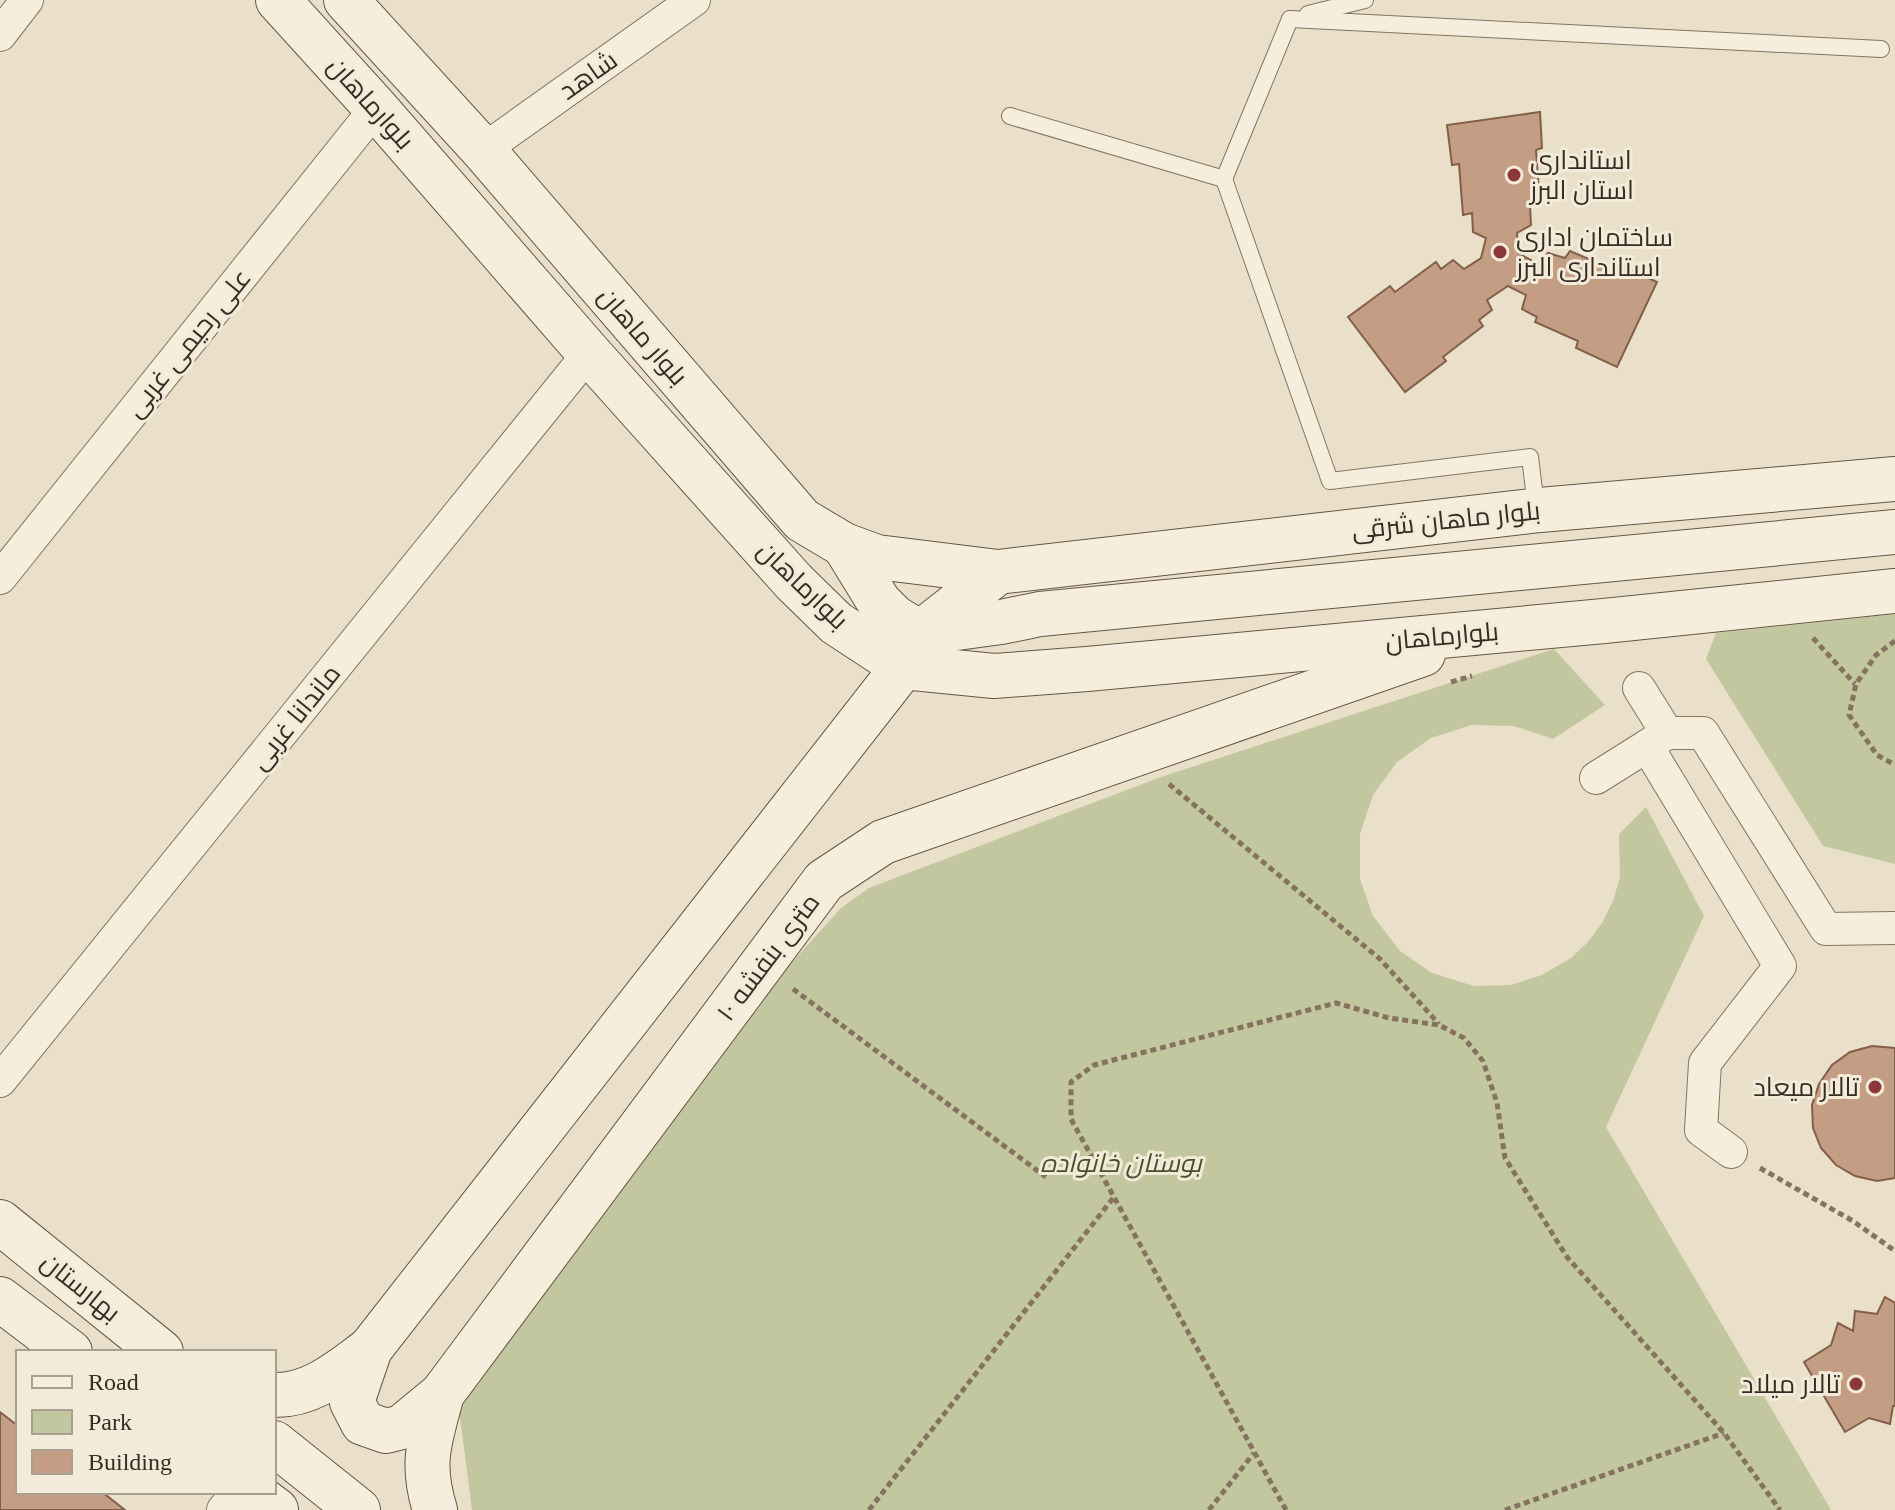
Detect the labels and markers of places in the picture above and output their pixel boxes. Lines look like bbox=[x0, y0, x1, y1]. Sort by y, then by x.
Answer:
place label: استانداری استان البرز bbox=[1528, 146, 1634, 205]
marker: استانداری استان البرز bbox=[1505, 166, 1523, 184]
place label: ساختمان اداری استانداری البرز bbox=[1514, 223, 1673, 282]
marker: ساختمان اداری استانداری البرز bbox=[1491, 243, 1509, 261]
place label: تالار میعاد bbox=[1753, 1073, 1859, 1102]
marker: تالار میعاد bbox=[1866, 1078, 1884, 1096]
place label: تالار میلاد bbox=[1741, 1370, 1840, 1399]
marker: تالار میلاد bbox=[1847, 1375, 1865, 1393]

